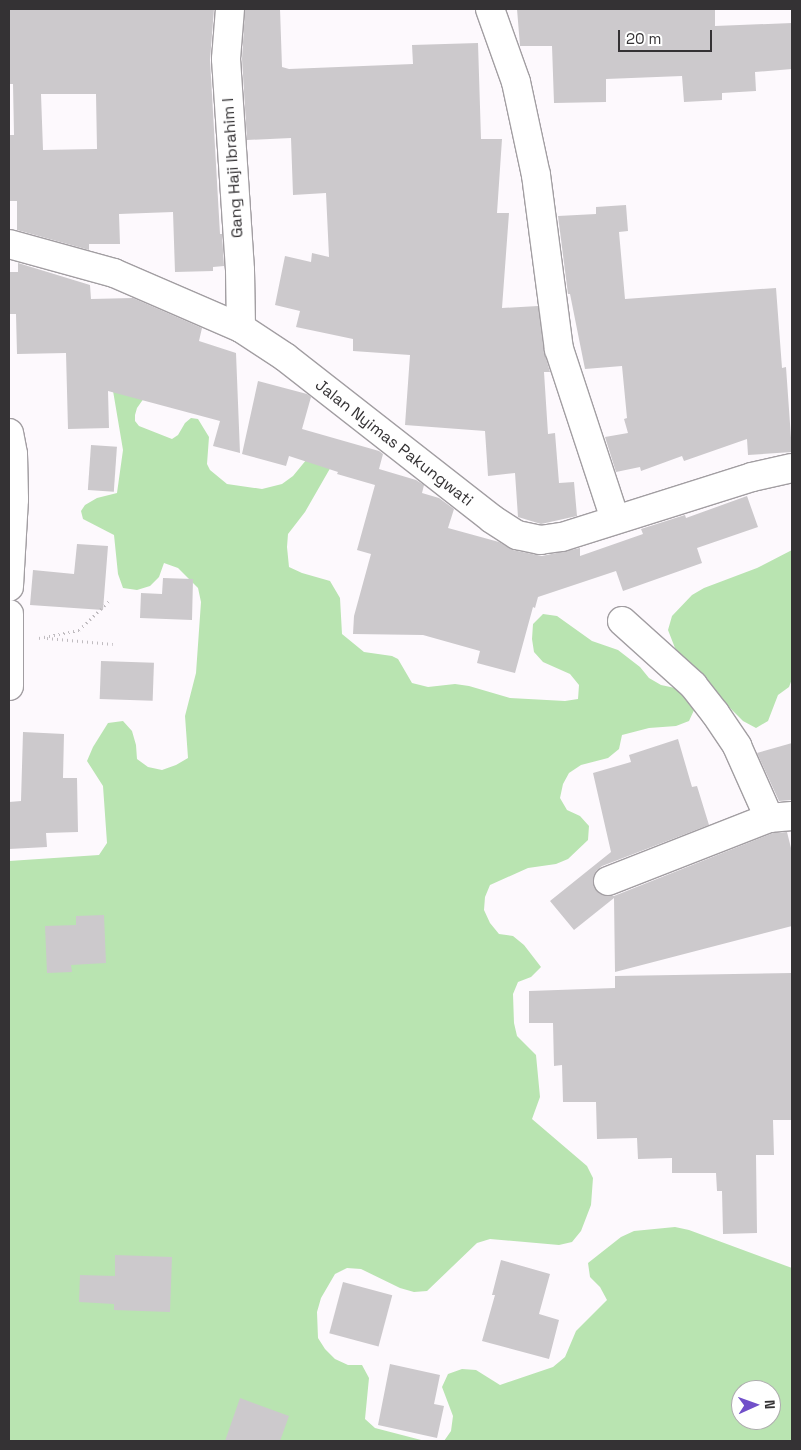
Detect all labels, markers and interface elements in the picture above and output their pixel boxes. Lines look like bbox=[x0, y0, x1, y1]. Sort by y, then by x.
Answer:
scale bar bbox=[621, 20, 715, 52]
text: 20 m bbox=[626, 29, 661, 48]
street label: Gang Haji Ibrahim I bbox=[219, 97, 247, 239]
street label: Jalan Nyimas Pakungwati bbox=[311, 375, 477, 511]
north arrow bbox=[731, 1380, 781, 1430]
text: N bbox=[761, 1399, 779, 1410]

